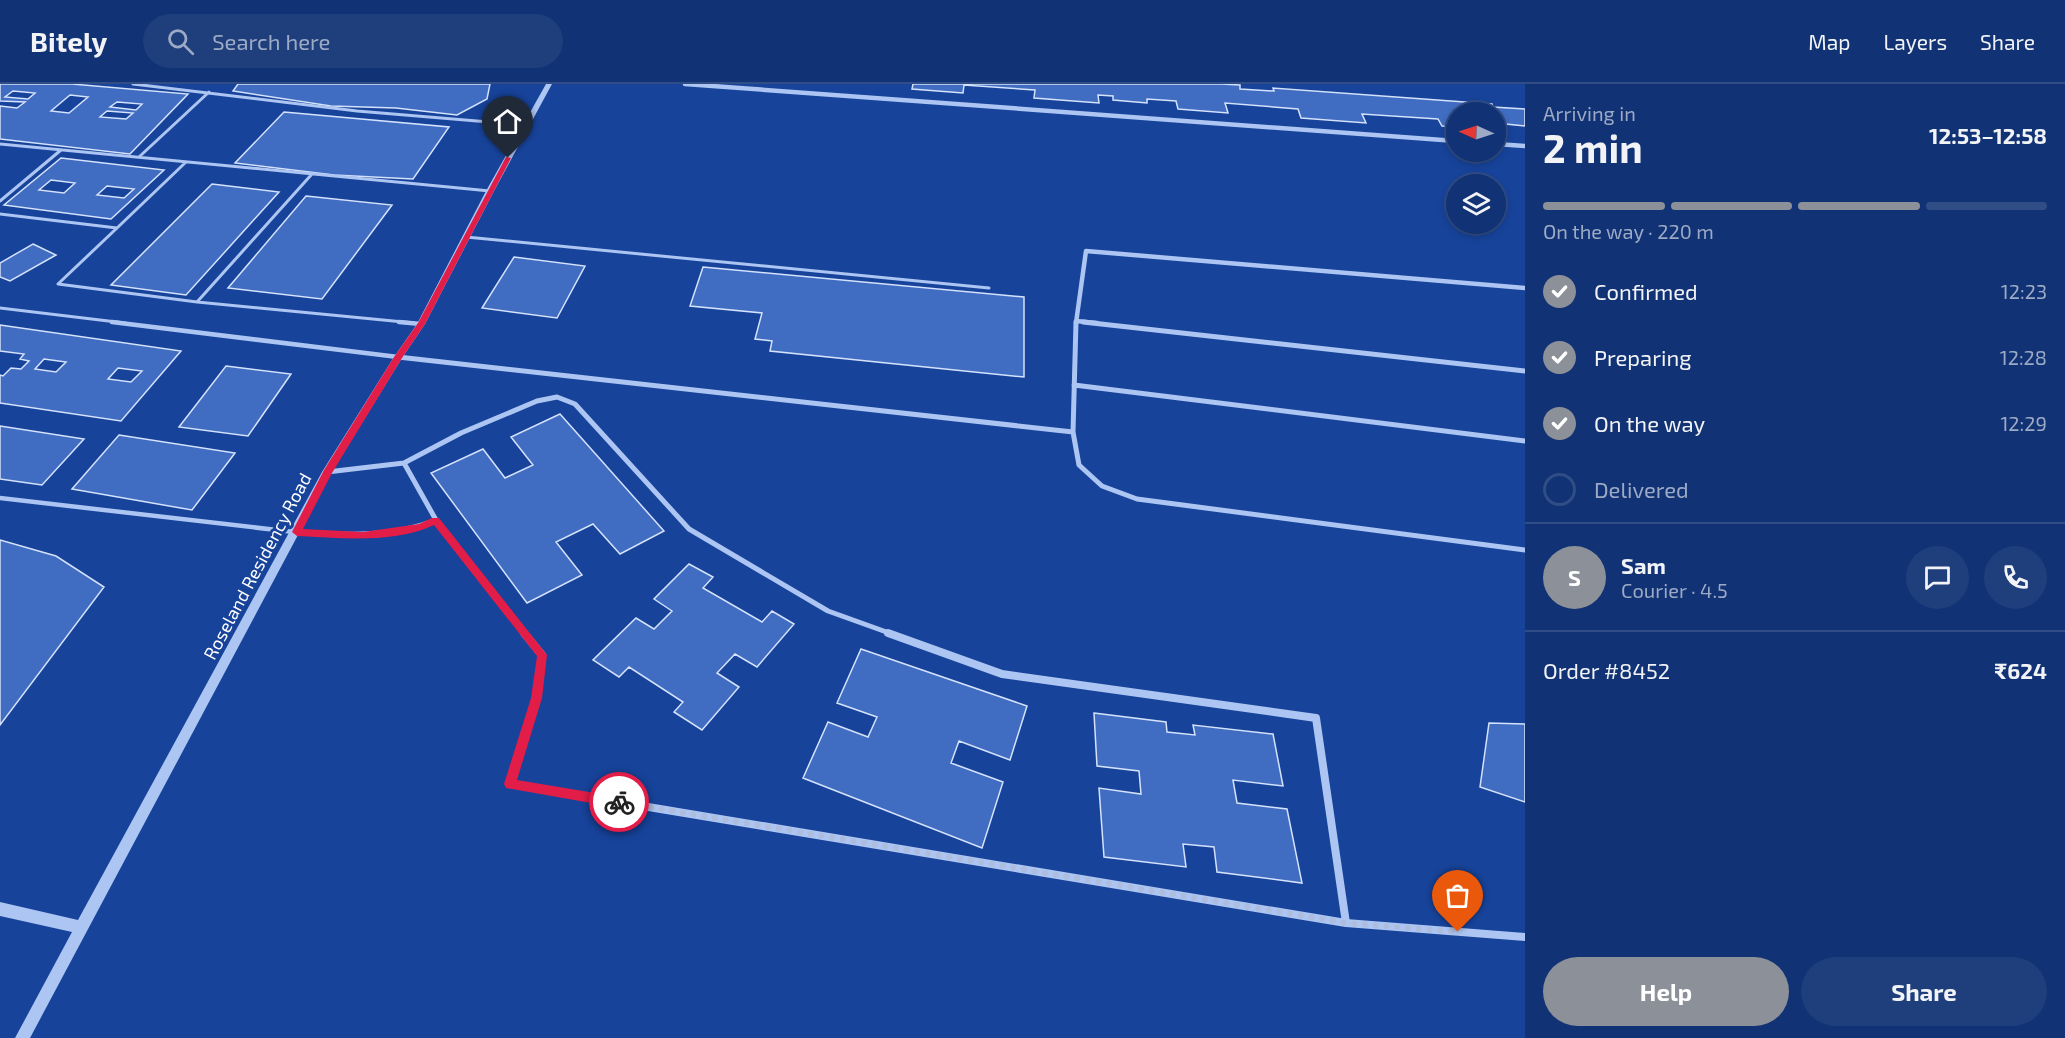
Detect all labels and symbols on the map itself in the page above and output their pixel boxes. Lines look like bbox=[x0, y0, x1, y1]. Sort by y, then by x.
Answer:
pin bbox=[482, 96, 533, 158]
north arrow bbox=[1446, 102, 1506, 162]
street label: Roseland Residency Road bbox=[198, 469, 316, 663]
courier bbox=[589, 772, 649, 832]
pin bbox=[1432, 870, 1483, 932]

